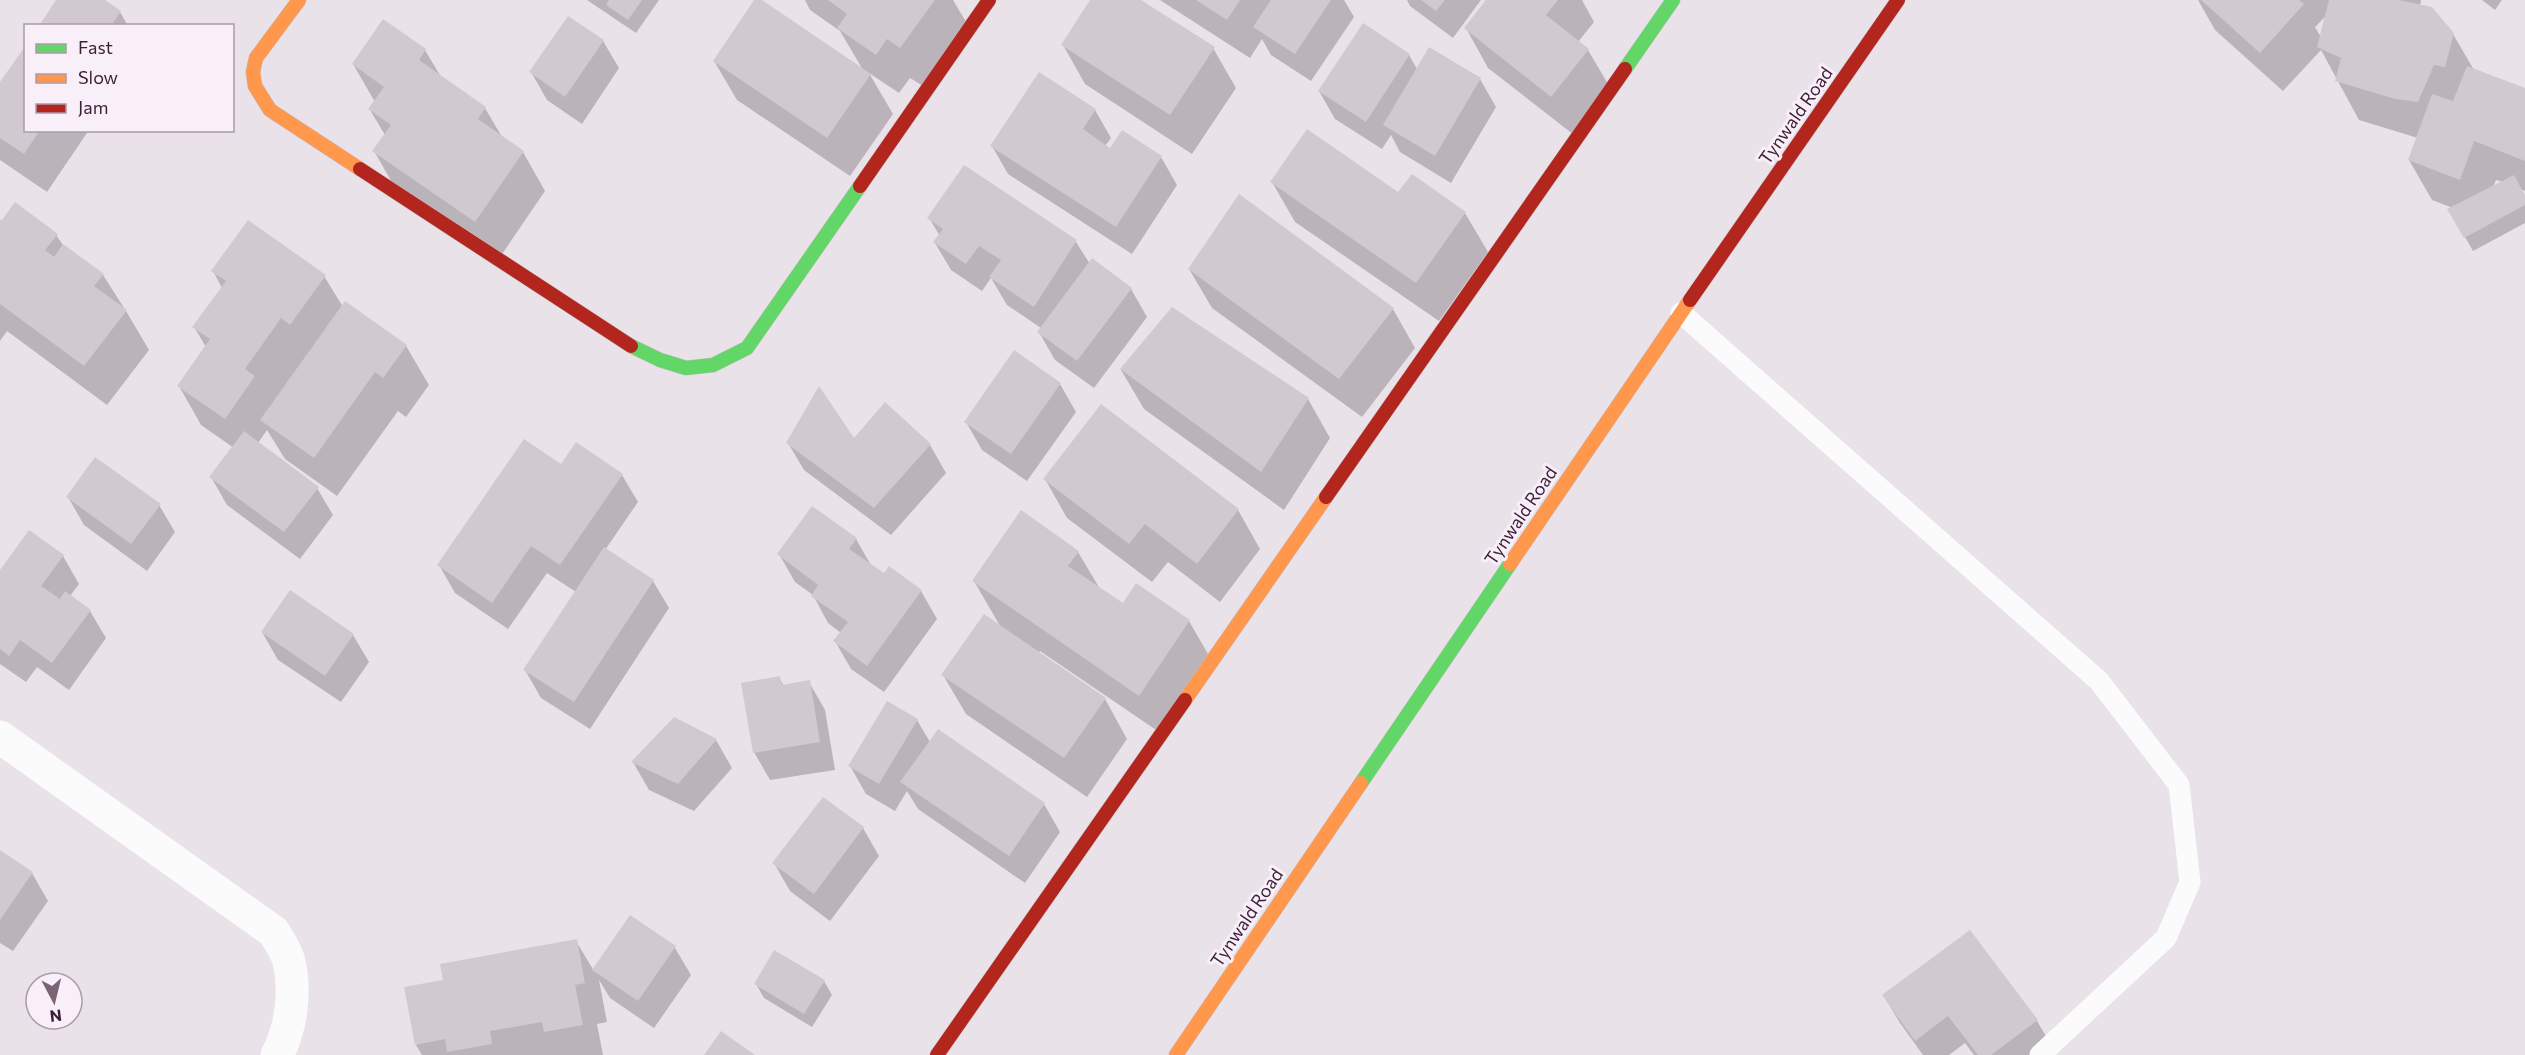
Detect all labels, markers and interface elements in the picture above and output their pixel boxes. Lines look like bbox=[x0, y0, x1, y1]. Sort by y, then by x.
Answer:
legend bbox=[24, 24, 234, 132]
text: Fast bbox=[78, 36, 113, 58]
street label: Tynwald Road bbox=[1754, 62, 1837, 168]
text: Slow bbox=[78, 66, 118, 88]
text: Jam bbox=[78, 96, 108, 118]
street label: Tynwald Road bbox=[1479, 462, 1561, 569]
street label: Tynwald Road bbox=[1205, 864, 1287, 971]
north arrow bbox=[24, 971, 84, 1031]
text: N bbox=[49, 1006, 63, 1027]

